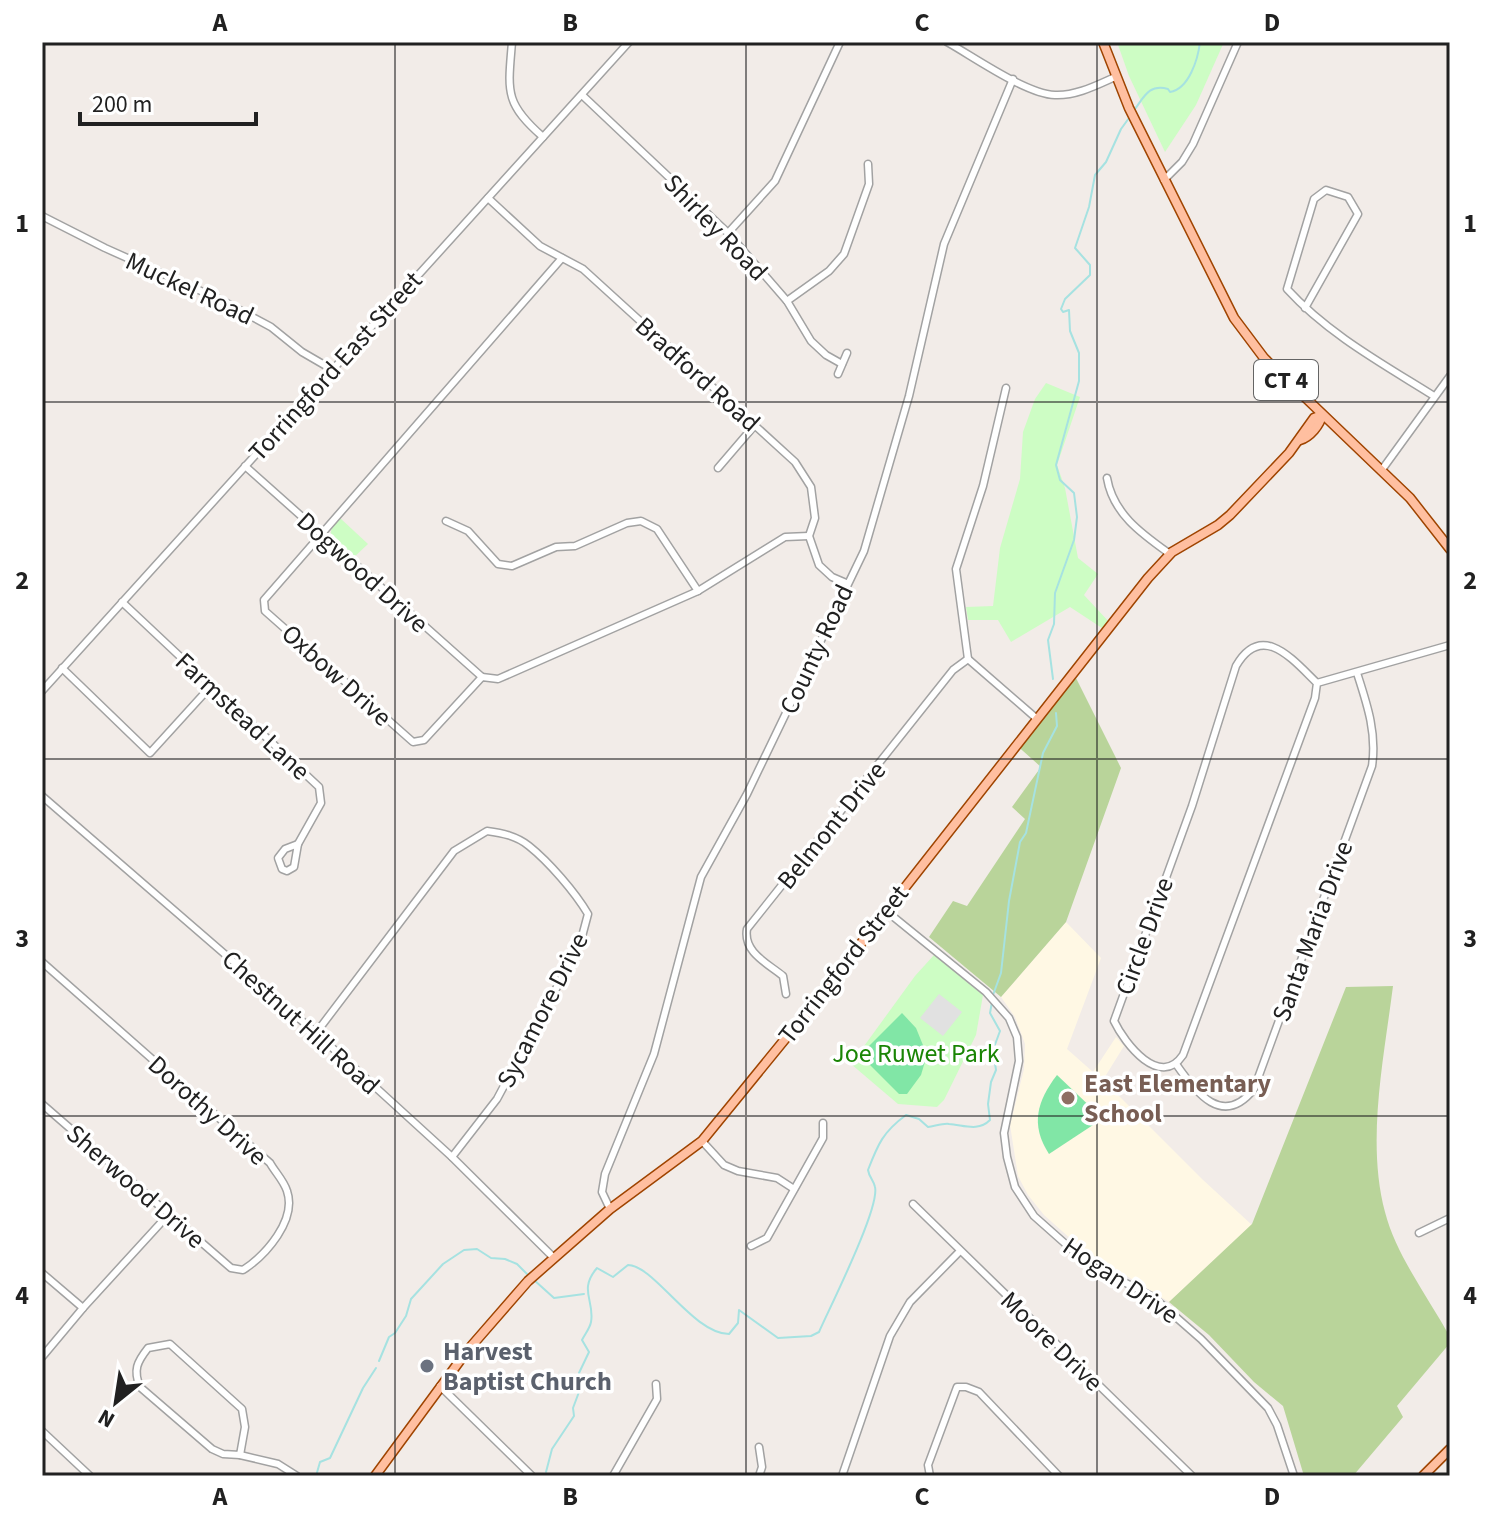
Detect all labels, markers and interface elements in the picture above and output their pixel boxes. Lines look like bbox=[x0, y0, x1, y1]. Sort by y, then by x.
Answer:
text: A bbox=[212, 4, 229, 41]
text: B bbox=[562, 4, 578, 41]
text: C bbox=[914, 4, 930, 41]
text: D bbox=[1264, 4, 1280, 41]
scale bar bbox=[80, 76, 256, 126]
text: 200 m bbox=[92, 87, 152, 122]
street label: Shirley Road bbox=[655, 165, 776, 289]
text: 1 bbox=[15, 205, 29, 242]
text: 1 bbox=[1463, 205, 1477, 242]
street label: Muckel Road bbox=[120, 243, 260, 334]
street label: Torringford East Street bbox=[240, 263, 431, 469]
street label: Bradford Road bbox=[627, 308, 768, 441]
road number: CT 4 bbox=[1254, 360, 1318, 400]
street label: Dogwood Drive bbox=[289, 503, 437, 642]
text: 2 bbox=[15, 562, 29, 599]
text: 2 bbox=[1463, 562, 1477, 599]
street label: County Road bbox=[770, 578, 863, 720]
street label: Oxbow Drive bbox=[273, 616, 400, 735]
street label: Farmstead Lane bbox=[167, 644, 318, 789]
street label: Belmont Drive bbox=[768, 753, 895, 897]
street label: Santa Maria Drive bbox=[1263, 836, 1362, 1027]
street label: Circle Drive bbox=[1106, 872, 1183, 1000]
street label: Torringford Street bbox=[769, 877, 918, 1052]
text: 3 bbox=[15, 920, 29, 957]
text: 3 bbox=[1463, 920, 1477, 957]
street label: Sycamore Drive bbox=[487, 926, 597, 1094]
street label: Chestnut Hill Road bbox=[214, 941, 388, 1103]
park label: Joe Ruwet Park bbox=[832, 1035, 1000, 1072]
street label: Dorothy Drive bbox=[140, 1047, 275, 1174]
place label: East Elementary School bbox=[1084, 1065, 1272, 1132]
marker: East Elementary School bbox=[1059, 1089, 1077, 1107]
street label: Sherwood Drive bbox=[58, 1116, 213, 1257]
street label: Hogan Drive bbox=[1055, 1228, 1186, 1333]
text: 4 bbox=[15, 1277, 29, 1314]
text: 4 bbox=[1463, 1277, 1477, 1314]
street label: Moore Drive bbox=[992, 1283, 1111, 1400]
place label: Harvest Baptist Church bbox=[443, 1333, 612, 1400]
marker: Harvest Baptist Church bbox=[418, 1357, 436, 1375]
north arrow bbox=[76, 1362, 156, 1442]
text: N bbox=[92, 1401, 121, 1436]
text: A bbox=[212, 1478, 229, 1515]
text: B bbox=[562, 1478, 578, 1515]
text: C bbox=[914, 1478, 930, 1515]
text: D bbox=[1264, 1478, 1280, 1515]

